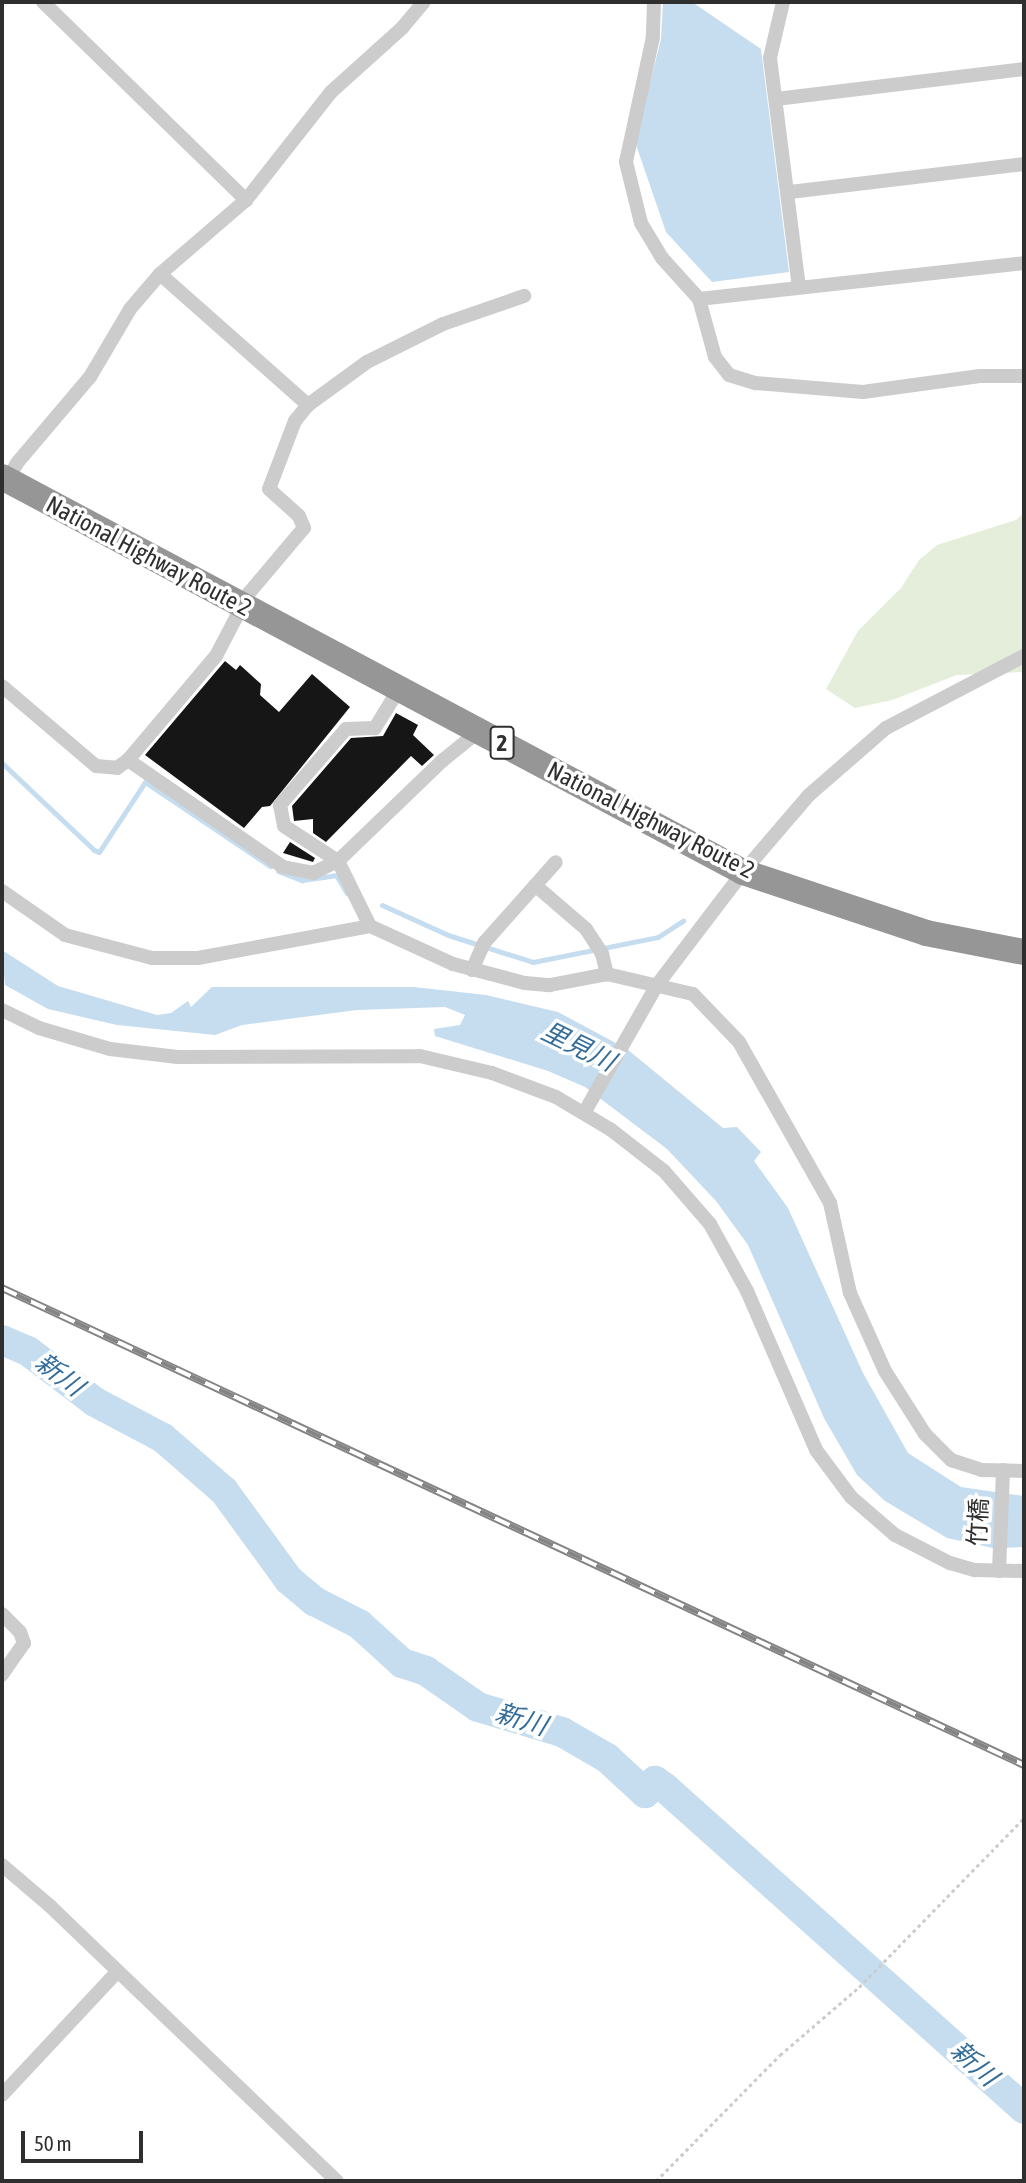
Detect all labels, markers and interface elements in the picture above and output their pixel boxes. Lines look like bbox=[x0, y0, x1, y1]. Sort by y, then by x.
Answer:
street label: National Highway Route 2 bbox=[41, 490, 257, 622]
road number: 2 bbox=[488, 723, 516, 762]
street label: National Highway Route 2 bbox=[543, 755, 759, 885]
water label: 里見川 bbox=[536, 1016, 620, 1078]
water label: 新川 bbox=[29, 1347, 89, 1403]
street label: 竹橋 bbox=[962, 1497, 994, 1547]
water label: 新川 bbox=[492, 1697, 550, 1743]
water label: 新川 bbox=[944, 2035, 1004, 2093]
scale bar bbox=[24, 2116, 147, 2160]
text: 50 m bbox=[34, 2131, 72, 2155]

